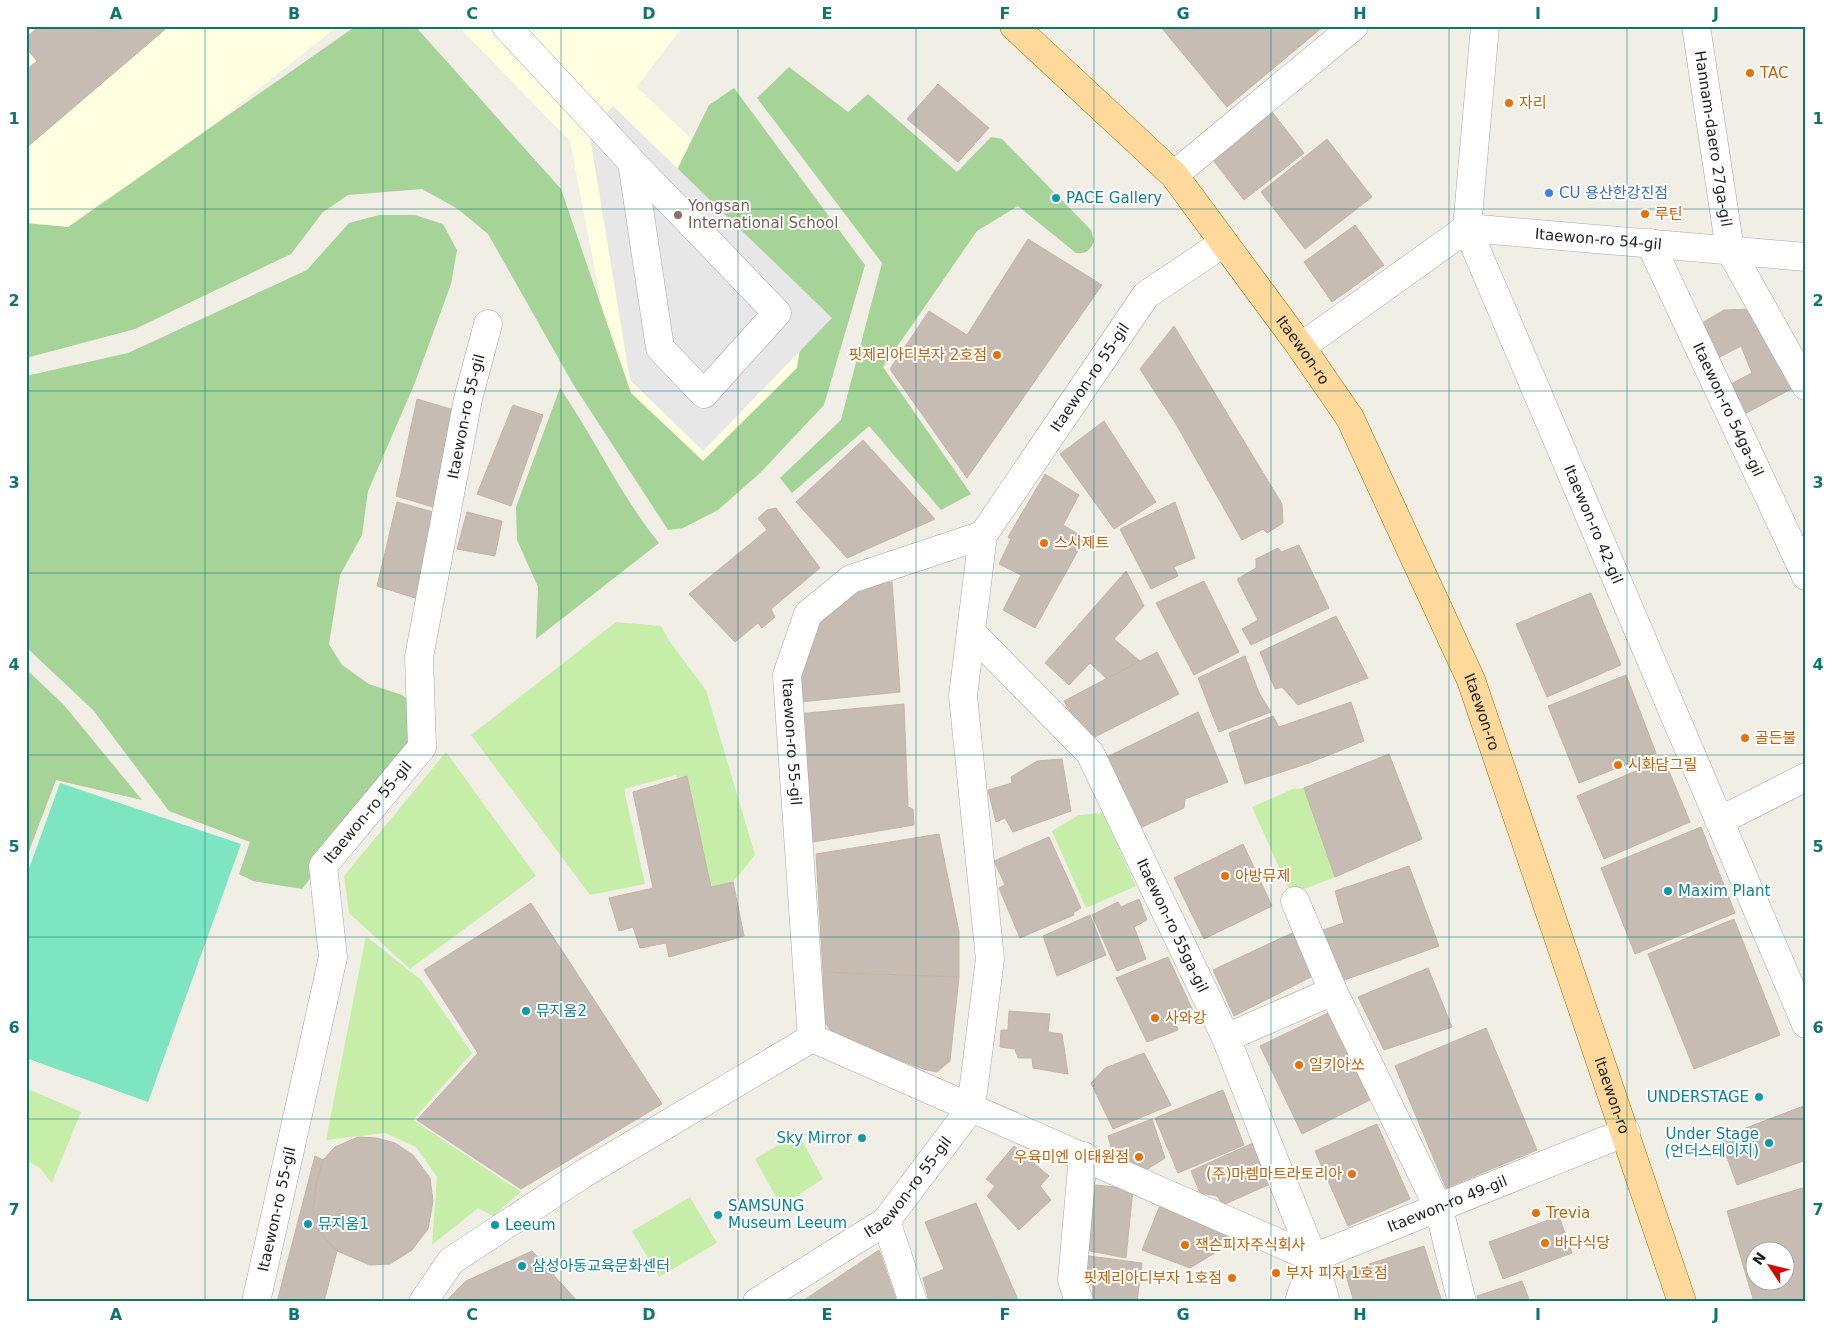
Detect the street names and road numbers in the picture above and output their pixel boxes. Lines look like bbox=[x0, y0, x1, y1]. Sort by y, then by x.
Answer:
street label: Hannam-daero 27ga-gil bbox=[1691, 50, 1735, 228]
street label: Itaewon-ro 54-gil bbox=[1534, 225, 1662, 254]
street label: Itaewon-ro bbox=[1272, 312, 1333, 388]
street label: Itaewon-ro 55-gil bbox=[1047, 320, 1133, 435]
street label: Itaewon-ro 54ga-gil bbox=[1689, 340, 1767, 480]
street label: Itaewon-ro 55-gil bbox=[444, 352, 489, 480]
street label: Itaewon-ro 42-gil bbox=[1560, 462, 1626, 587]
street label: Itaewon-ro bbox=[1460, 670, 1503, 753]
street label: Itaewon-ro 55-gil bbox=[778, 678, 805, 806]
street label: Itaewon-ro 55-gil bbox=[320, 757, 415, 867]
street label: Itaewon-ro 55ga-gil bbox=[1133, 856, 1212, 995]
street label: Itaewon-ro bbox=[1591, 1055, 1633, 1136]
street label: Itaewon-ro 55-gil bbox=[861, 1133, 955, 1241]
street label: Itaewon-ro 55-gil bbox=[254, 1145, 299, 1273]
street label: Itaewon-ro 49-gil bbox=[1385, 1172, 1510, 1236]

